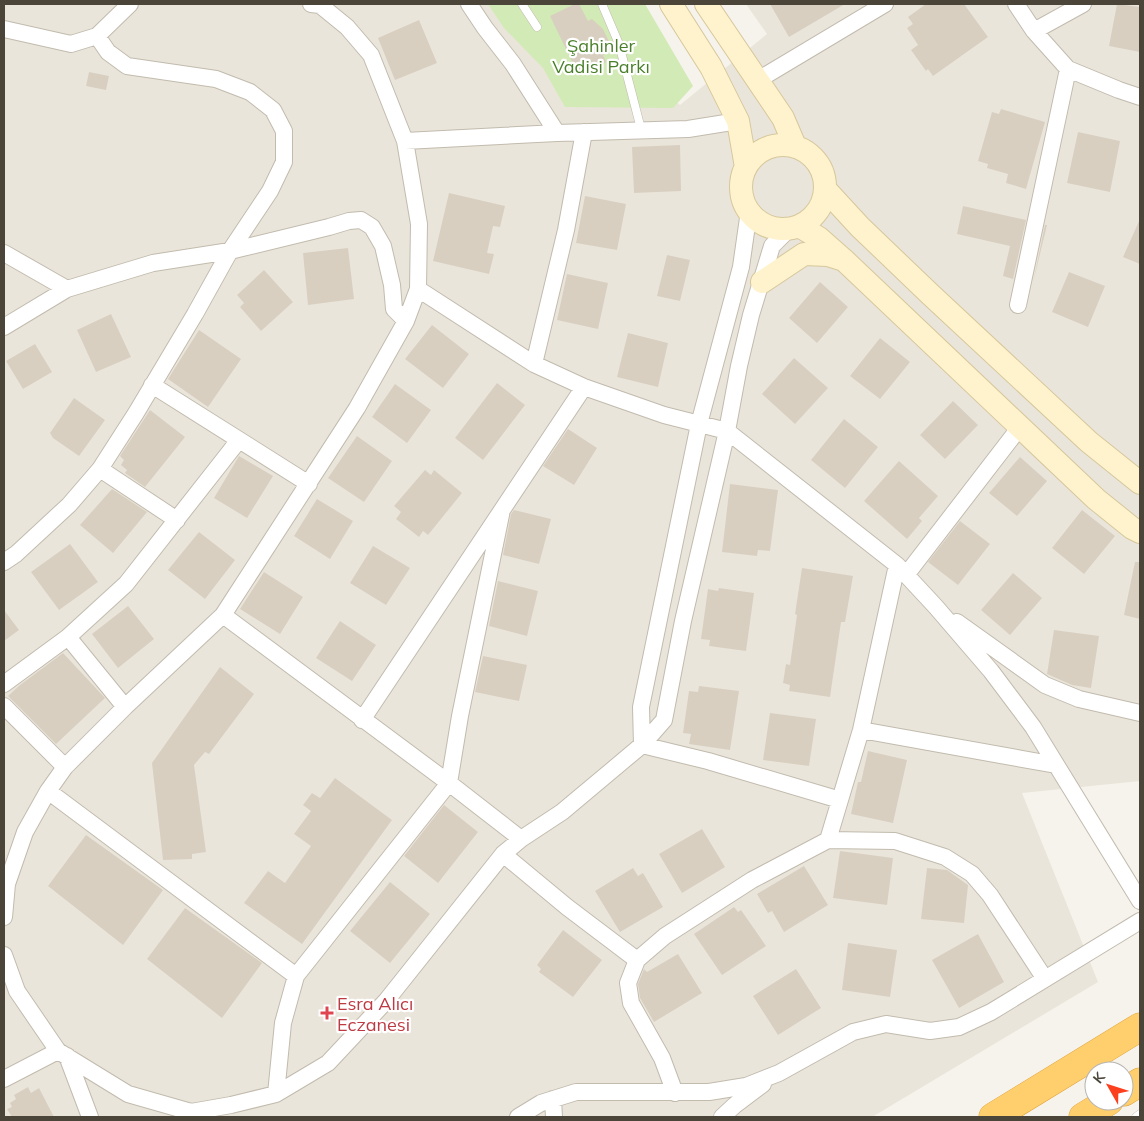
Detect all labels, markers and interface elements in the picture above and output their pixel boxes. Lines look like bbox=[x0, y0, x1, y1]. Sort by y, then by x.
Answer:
park label: Şahinler Vadisi Parkı bbox=[552, 34, 650, 78]
place label: Esra Alıcı Eczanesi bbox=[337, 992, 413, 1036]
marker: Esra Alıcı Eczanesi bbox=[321, 1007, 333, 1019]
north arrow bbox=[1084, 1061, 1134, 1111]
text: K bbox=[1089, 1068, 1109, 1087]

